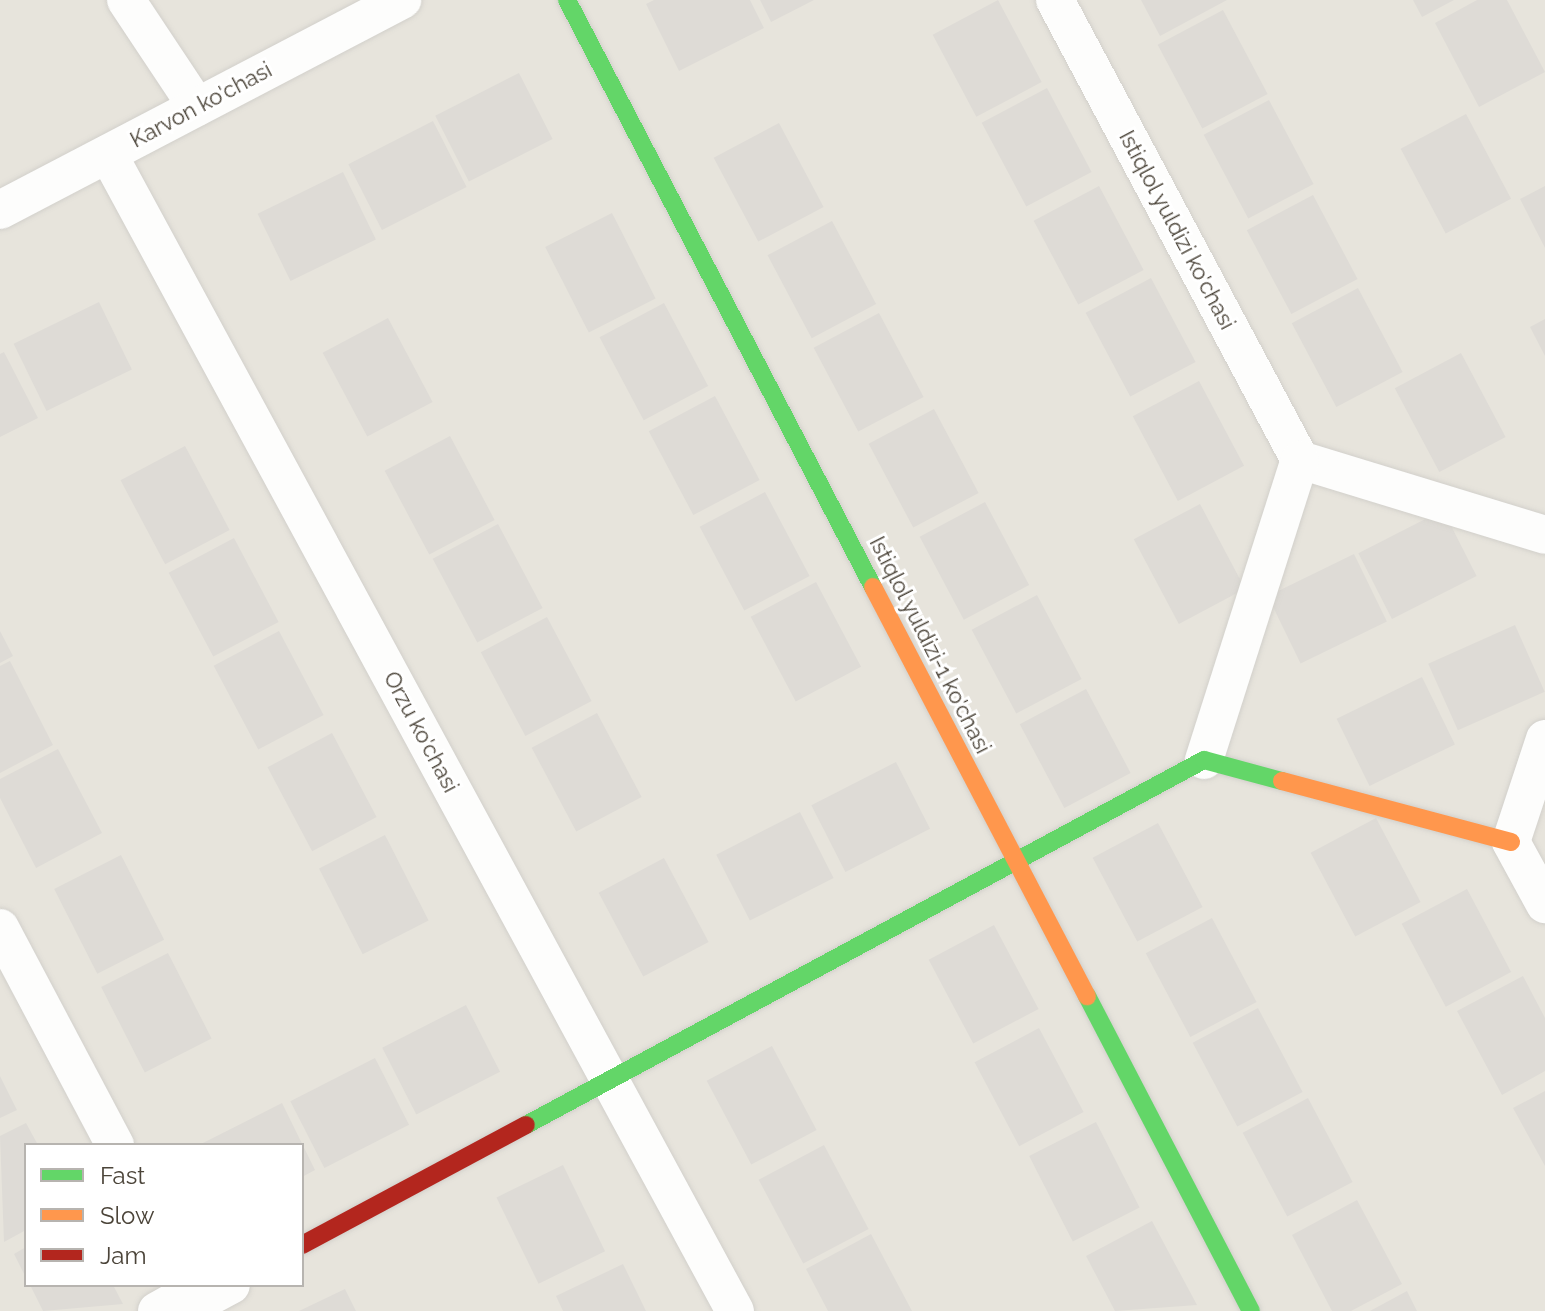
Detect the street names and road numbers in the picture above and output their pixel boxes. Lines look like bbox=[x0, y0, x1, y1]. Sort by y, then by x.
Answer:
street label: Karvon ko'chasi bbox=[126, 57, 276, 153]
street label: Istiqlol yuldizi ko'chasi bbox=[1113, 125, 1241, 335]
street label: Istiqlol yuldizi-1 ko'chasi bbox=[863, 531, 997, 759]
street label: Orzu ko'chasi bbox=[378, 667, 464, 797]

